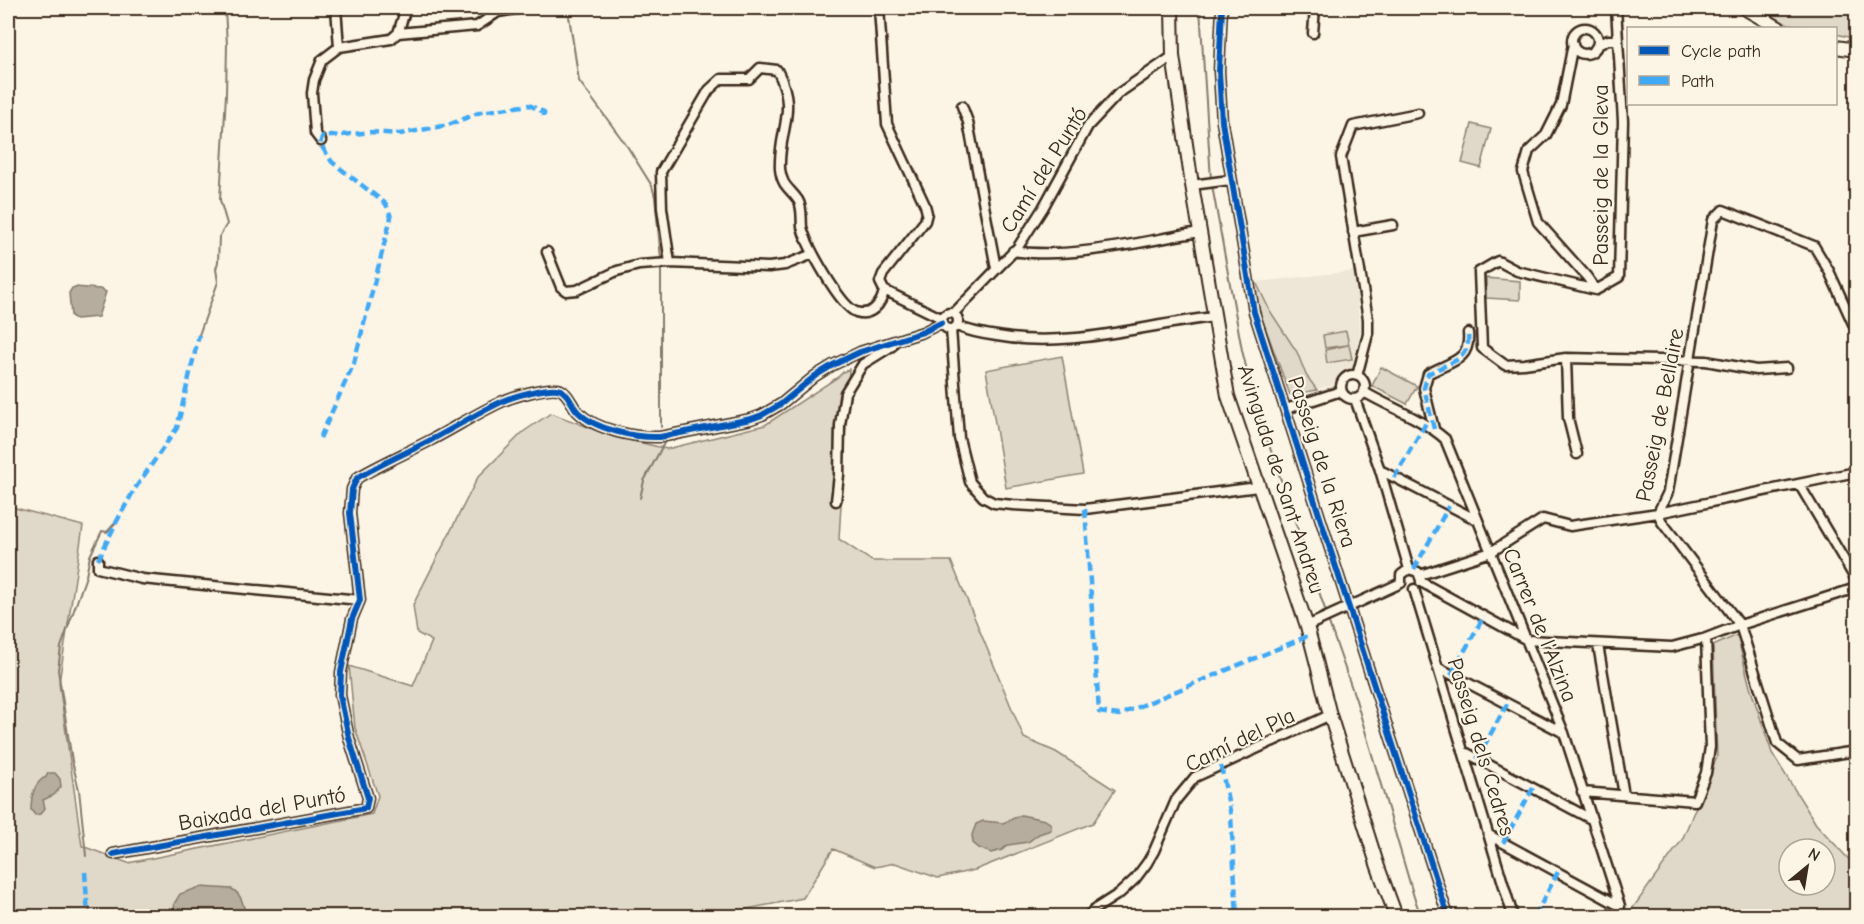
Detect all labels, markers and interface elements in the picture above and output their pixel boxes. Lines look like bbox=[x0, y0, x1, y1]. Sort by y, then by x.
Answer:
legend bbox=[1627, 27, 1837, 105]
text: Cycle path bbox=[1681, 41, 1761, 62]
text: Path bbox=[1681, 71, 1714, 92]
street label: Passeig de la Gleva bbox=[1588, 84, 1614, 266]
street label: Camí del Puntó bbox=[995, 102, 1093, 238]
street label: Passeig de Bellaire bbox=[1630, 326, 1690, 504]
street label: Avinguda de Sant Andreu bbox=[1232, 361, 1330, 597]
street label: Passeig de la Riera bbox=[1282, 373, 1362, 551]
street label: Carrer de l'Alzina bbox=[1497, 544, 1583, 706]
street label: Passeig dels Cedres bbox=[1442, 655, 1520, 839]
street label: Camí del Pla bbox=[1181, 702, 1299, 778]
street label: Baixada del Puntó bbox=[176, 781, 348, 837]
north arrow bbox=[1777, 837, 1837, 897]
text: N bbox=[1805, 844, 1823, 865]

